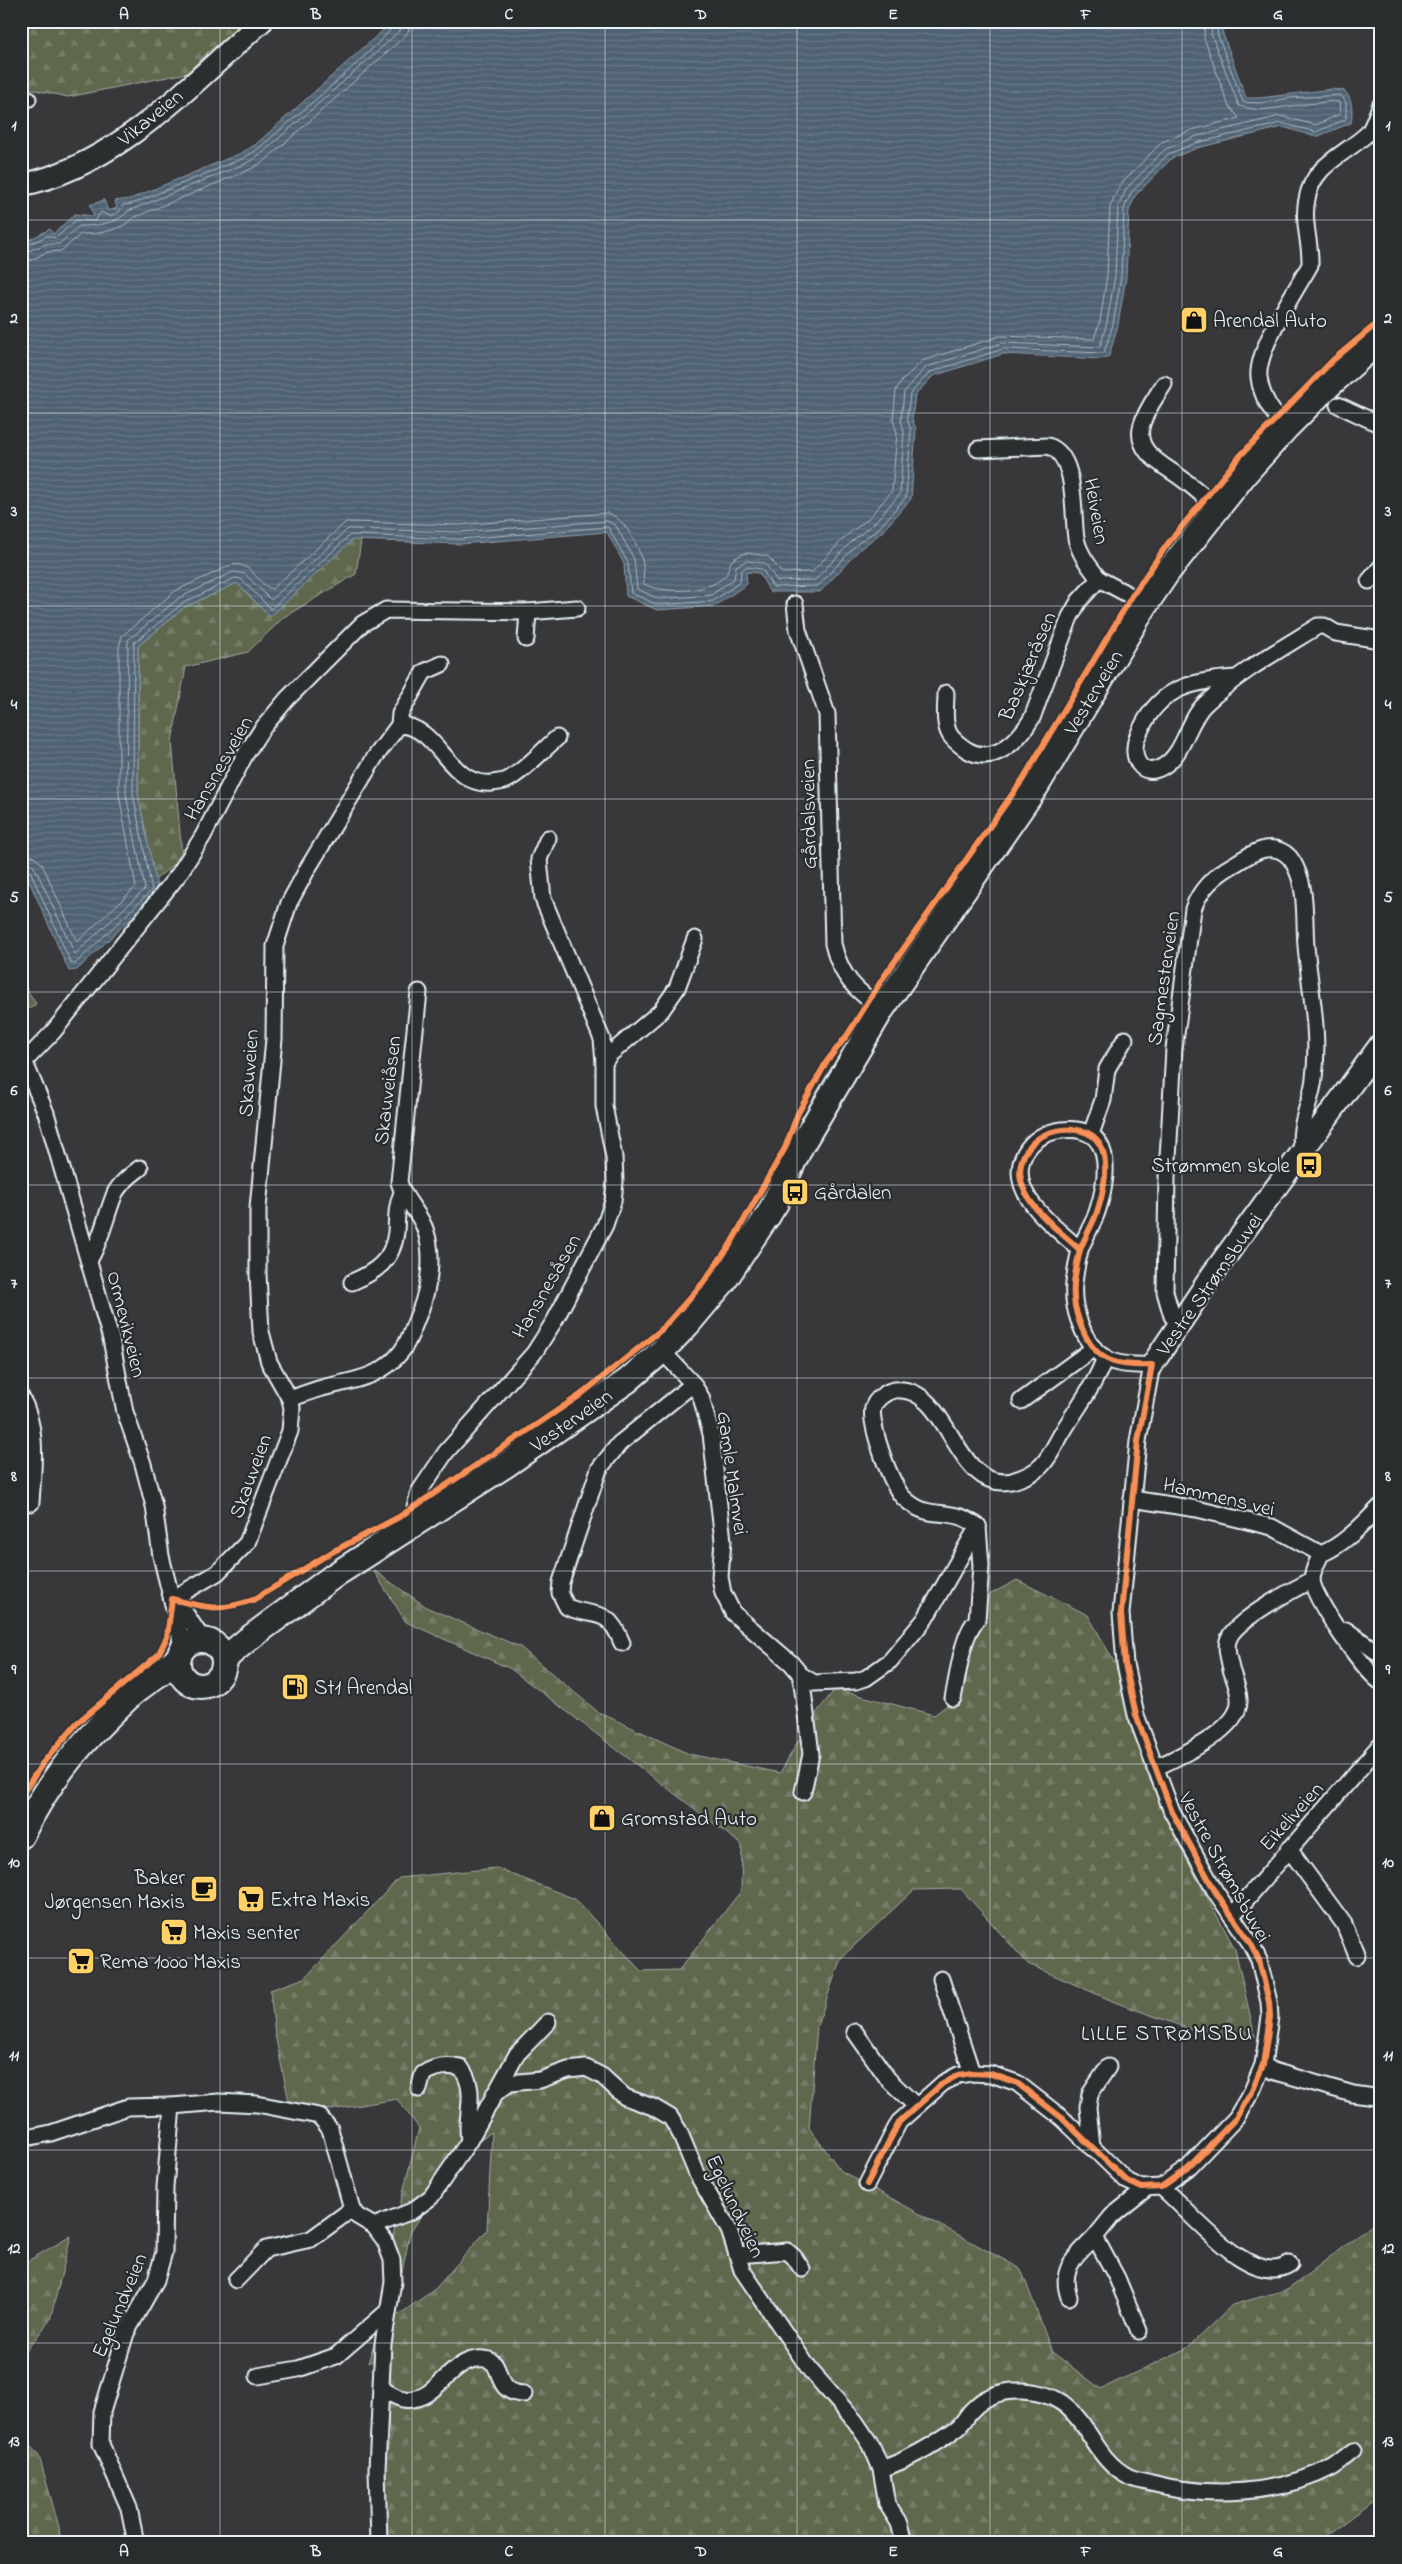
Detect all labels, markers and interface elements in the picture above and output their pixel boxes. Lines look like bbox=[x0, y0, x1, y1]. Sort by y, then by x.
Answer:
text: A bbox=[119, 3, 129, 27]
text: B bbox=[310, 3, 322, 27]
text: C bbox=[505, 3, 514, 27]
text: D bbox=[694, 3, 707, 27]
text: E bbox=[888, 3, 898, 27]
text: F bbox=[1080, 3, 1092, 27]
text: G bbox=[1273, 3, 1283, 27]
street label: Vikaveien bbox=[111, 83, 191, 155]
text: 1 bbox=[11, 114, 17, 138]
text: 1 bbox=[1385, 114, 1391, 138]
shop icon: Arendal Auto bbox=[1179, 305, 1209, 335]
text: 2 bbox=[9, 307, 18, 331]
place label: Arendal Auto bbox=[1213, 307, 1327, 337]
text: 2 bbox=[1383, 307, 1392, 331]
street label: Heiveien bbox=[1074, 476, 1116, 547]
text: 3 bbox=[10, 500, 18, 524]
text: 3 bbox=[1384, 500, 1392, 524]
street label: Baskjæråsen bbox=[992, 608, 1065, 727]
street label: Vesterveien bbox=[1057, 645, 1132, 742]
text: 4 bbox=[10, 693, 18, 717]
text: 4 bbox=[1384, 693, 1392, 717]
street label: Hansnesveien bbox=[178, 711, 262, 827]
street label: Gårdalsveien bbox=[794, 759, 826, 869]
text: 5 bbox=[9, 886, 19, 910]
text: 5 bbox=[1383, 886, 1393, 910]
street label: Sagmesterveien bbox=[1141, 909, 1191, 1048]
street label: Skauveien bbox=[232, 1028, 268, 1118]
street label: Skauveiåsen bbox=[367, 1034, 411, 1147]
text: 6 bbox=[9, 1079, 18, 1103]
text: 6 bbox=[1383, 1079, 1392, 1103]
bus stop icon: Strømmen skole bbox=[1294, 1150, 1324, 1180]
place label: Strømmen skole bbox=[1151, 1152, 1291, 1182]
bus stop icon: Gårdalen bbox=[780, 1177, 810, 1207]
place label: Gårdalen bbox=[814, 1179, 891, 1209]
street label: Vestre Strømsbuvei bbox=[1150, 1208, 1271, 1363]
street label: Hansnesåsen bbox=[506, 1229, 590, 1345]
street label: Ormevikveien bbox=[97, 1268, 153, 1381]
text: 7 bbox=[11, 1272, 18, 1296]
text: 7 bbox=[1385, 1272, 1392, 1296]
street label: Vesterveien bbox=[524, 1382, 620, 1462]
street label: Gamle Malmvei bbox=[707, 1409, 755, 1537]
street label: Skauveien bbox=[223, 1430, 281, 1523]
text: 8 bbox=[10, 1465, 17, 1489]
text: 8 bbox=[1384, 1465, 1391, 1489]
street label: Hammens vei bbox=[1160, 1471, 1277, 1525]
text: 9 bbox=[11, 1658, 17, 1682]
text: 9 bbox=[1385, 1658, 1391, 1682]
fuel station icon: St1 Arendal bbox=[280, 1672, 310, 1702]
place label: St1 Arendal bbox=[314, 1674, 412, 1704]
street label: Eikeliveien bbox=[1253, 1776, 1332, 1859]
street label: Vestre Strømsbuvei bbox=[1169, 1786, 1277, 1949]
shop icon: Gromstad Auto bbox=[587, 1803, 617, 1833]
place label: Gromstad Auto bbox=[621, 1805, 757, 1835]
text: 10 bbox=[8, 1851, 20, 1875]
text: 10 bbox=[1382, 1851, 1394, 1875]
place label: Baker Jørgensen Maxis bbox=[44, 1864, 185, 1920]
cafe icon: Baker Jørgensen Maxis bbox=[189, 1874, 219, 1904]
supermarket icon: Extra Maxis bbox=[236, 1884, 266, 1914]
place label: Extra Maxis bbox=[270, 1886, 370, 1916]
supermarket icon: Maxis senter bbox=[159, 1917, 189, 1947]
place label: Maxis senter bbox=[193, 1919, 300, 1949]
supermarket icon: Rema 1000 Maxis bbox=[66, 1946, 96, 1976]
place label: Rema 1000 Maxis bbox=[100, 1948, 241, 1978]
district label: LILLE STRØMSBU bbox=[1081, 2019, 1253, 2051]
text: 11 bbox=[9, 2044, 20, 2068]
text: 11 bbox=[1383, 2044, 1394, 2068]
street label: Egelundveien bbox=[695, 2150, 771, 2264]
text: 12 bbox=[7, 2237, 21, 2261]
text: 12 bbox=[1381, 2237, 1395, 2261]
street label: Egelundveien bbox=[85, 2249, 158, 2363]
text: 13 bbox=[8, 2430, 20, 2454]
text: 13 bbox=[1382, 2430, 1394, 2454]
text: A bbox=[119, 2540, 129, 2564]
text: B bbox=[310, 2540, 322, 2564]
text: C bbox=[505, 2540, 514, 2564]
text: D bbox=[694, 2540, 707, 2564]
text: E bbox=[888, 2540, 898, 2564]
text: F bbox=[1080, 2540, 1092, 2564]
text: G bbox=[1273, 2540, 1283, 2564]

